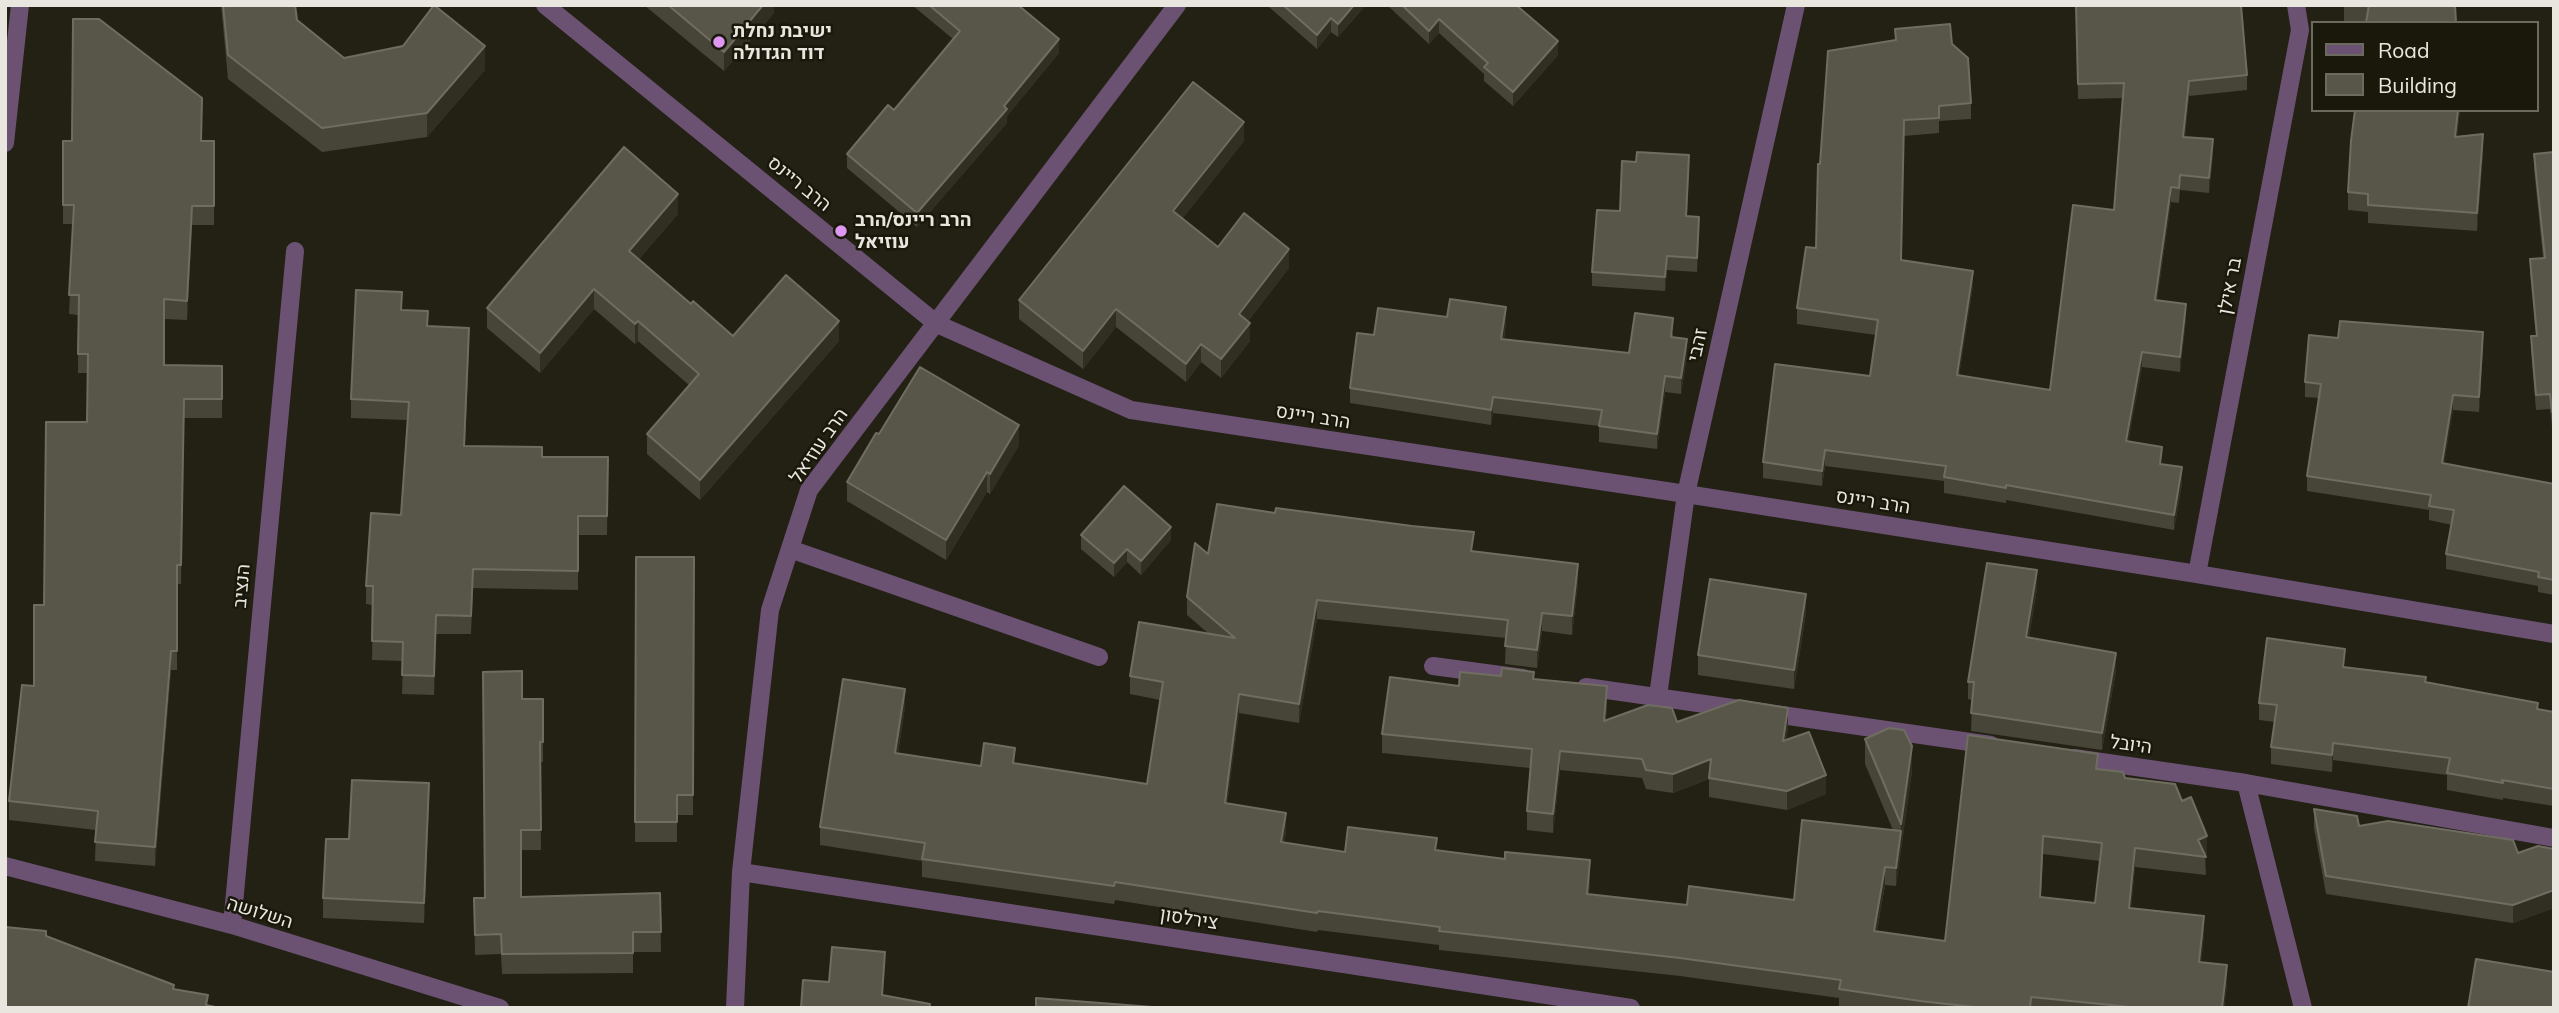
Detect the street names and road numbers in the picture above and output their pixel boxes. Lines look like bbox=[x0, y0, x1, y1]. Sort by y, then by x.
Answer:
street label: הרב ריינס bbox=[763, 151, 835, 217]
street label: בר אילן bbox=[2213, 256, 2247, 316]
street label: זהבי bbox=[1683, 326, 1713, 364]
street label: הרב ריינס bbox=[1274, 400, 1352, 434]
street label: הרב עוזיאל bbox=[785, 404, 853, 488]
street label: הרב ריינס bbox=[1834, 485, 1912, 519]
street label: הנציב bbox=[229, 563, 255, 609]
street label: היובל bbox=[2108, 731, 2154, 759]
street label: השלושה bbox=[224, 892, 296, 934]
street label: צירלסון bbox=[1158, 903, 1220, 935]

